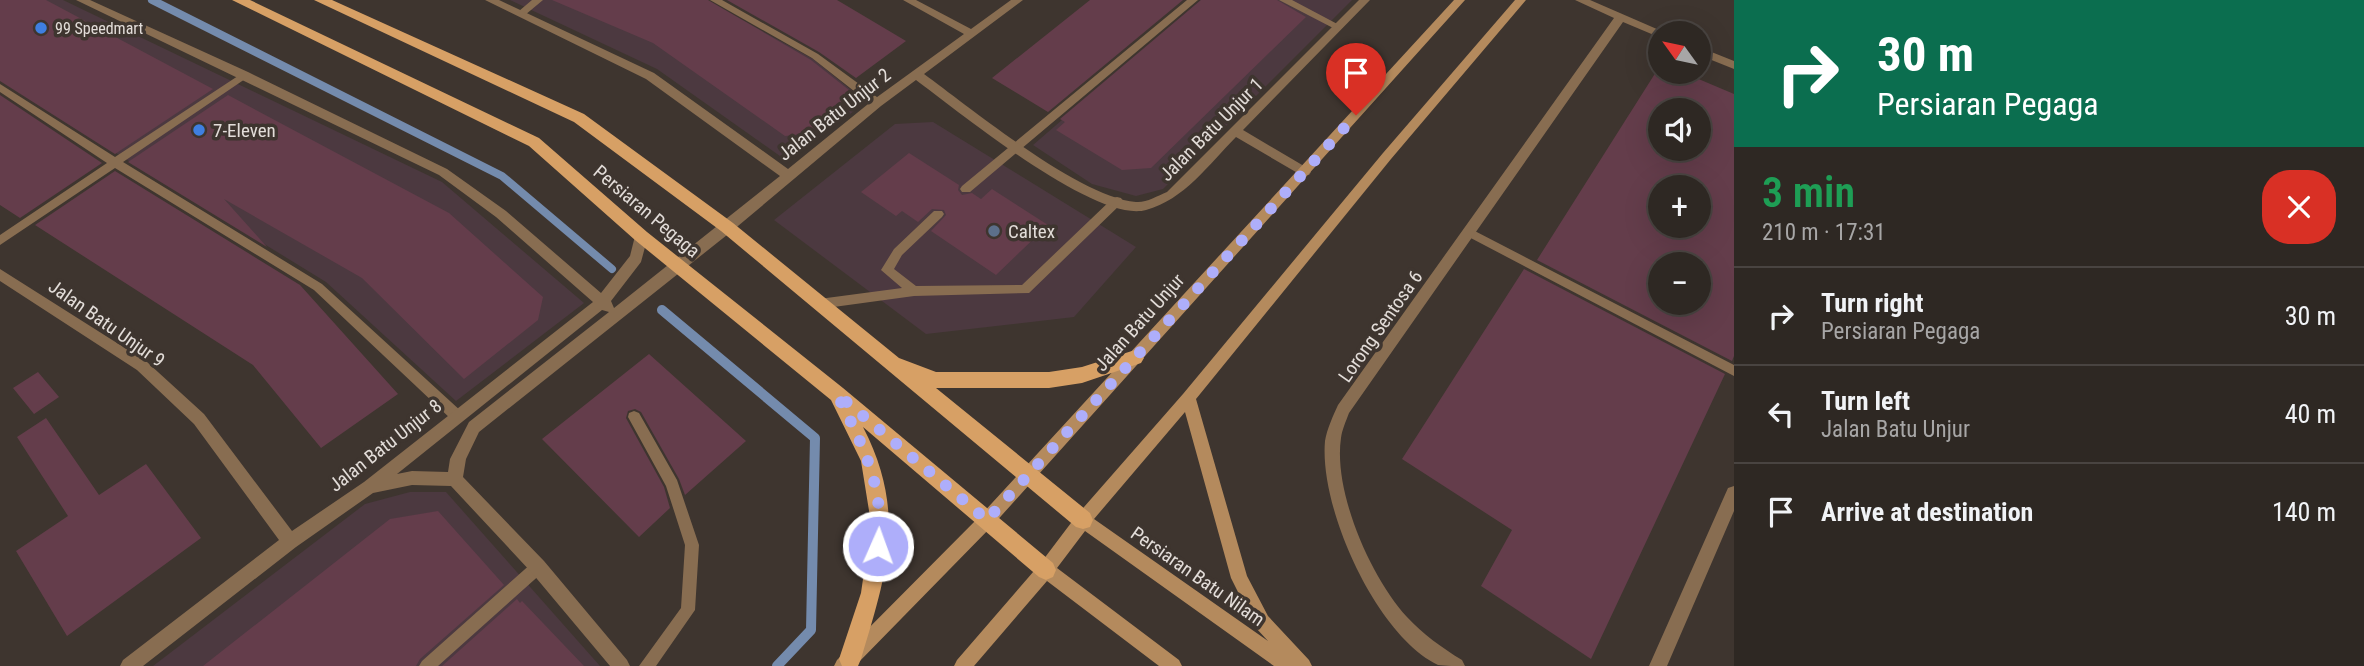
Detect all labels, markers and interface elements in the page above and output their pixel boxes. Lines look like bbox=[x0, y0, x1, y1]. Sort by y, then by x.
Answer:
place label: 99 Speedmart bbox=[55, 19, 144, 38]
marker: 99 Speedmart bbox=[33, 20, 49, 36]
north arrow bbox=[1648, 21, 1712, 84]
map controls bbox=[1648, 21, 1711, 315]
text: 30 m bbox=[1877, 26, 1974, 83]
icon: right bbox=[1762, 28, 1853, 119]
pin bbox=[1326, 43, 1386, 115]
icon: arrive bbox=[1337, 54, 1375, 92]
street label: Jalan Batu Unjur 2 bbox=[773, 63, 895, 166]
street label: Jalan Batu Unjur 1 bbox=[1155, 73, 1268, 186]
text: Persiaran Pegaga bbox=[1877, 85, 2099, 123]
button: sound bbox=[1648, 98, 1711, 161]
place label: 7-Eleven bbox=[213, 119, 276, 142]
marker: 7-Eleven bbox=[191, 122, 207, 138]
street label: Persiaran Pegaga bbox=[589, 160, 704, 262]
text: 3 min bbox=[1762, 168, 1855, 217]
button: close bbox=[2262, 170, 2336, 244]
button: + bbox=[1648, 175, 1711, 238]
text: 210 m · 17:31 bbox=[1762, 219, 1886, 246]
place label: Caltex bbox=[1008, 220, 1055, 243]
marker: Caltex bbox=[986, 223, 1002, 239]
button: − bbox=[1648, 252, 1711, 315]
street label: Lorong Sentosa 6 bbox=[1333, 266, 1427, 387]
street label: Jalan Batu Unjur bbox=[1090, 269, 1189, 376]
street label: Jalan Batu Unjur 9 bbox=[44, 275, 169, 372]
text: Turn right bbox=[1821, 288, 1923, 318]
icon: right bbox=[1762, 297, 1800, 335]
text: 30 m bbox=[2285, 301, 2336, 331]
text: Persiaran Pegaga bbox=[1821, 318, 1980, 345]
text: Turn left bbox=[1821, 386, 1910, 416]
street label: Jalan Batu Unjur 8 bbox=[324, 394, 446, 497]
icon: left bbox=[1762, 395, 1800, 433]
text: 40 m bbox=[2285, 399, 2336, 429]
text: Jalan Batu Unjur bbox=[1821, 416, 1970, 443]
icon: arrive bbox=[1762, 493, 1800, 531]
text: Arrive at destination bbox=[1821, 497, 2033, 527]
text: 140 m bbox=[2272, 497, 2336, 527]
position arrow bbox=[841, 509, 915, 583]
street label: Persiaran Batu Nilam bbox=[1126, 522, 1269, 631]

